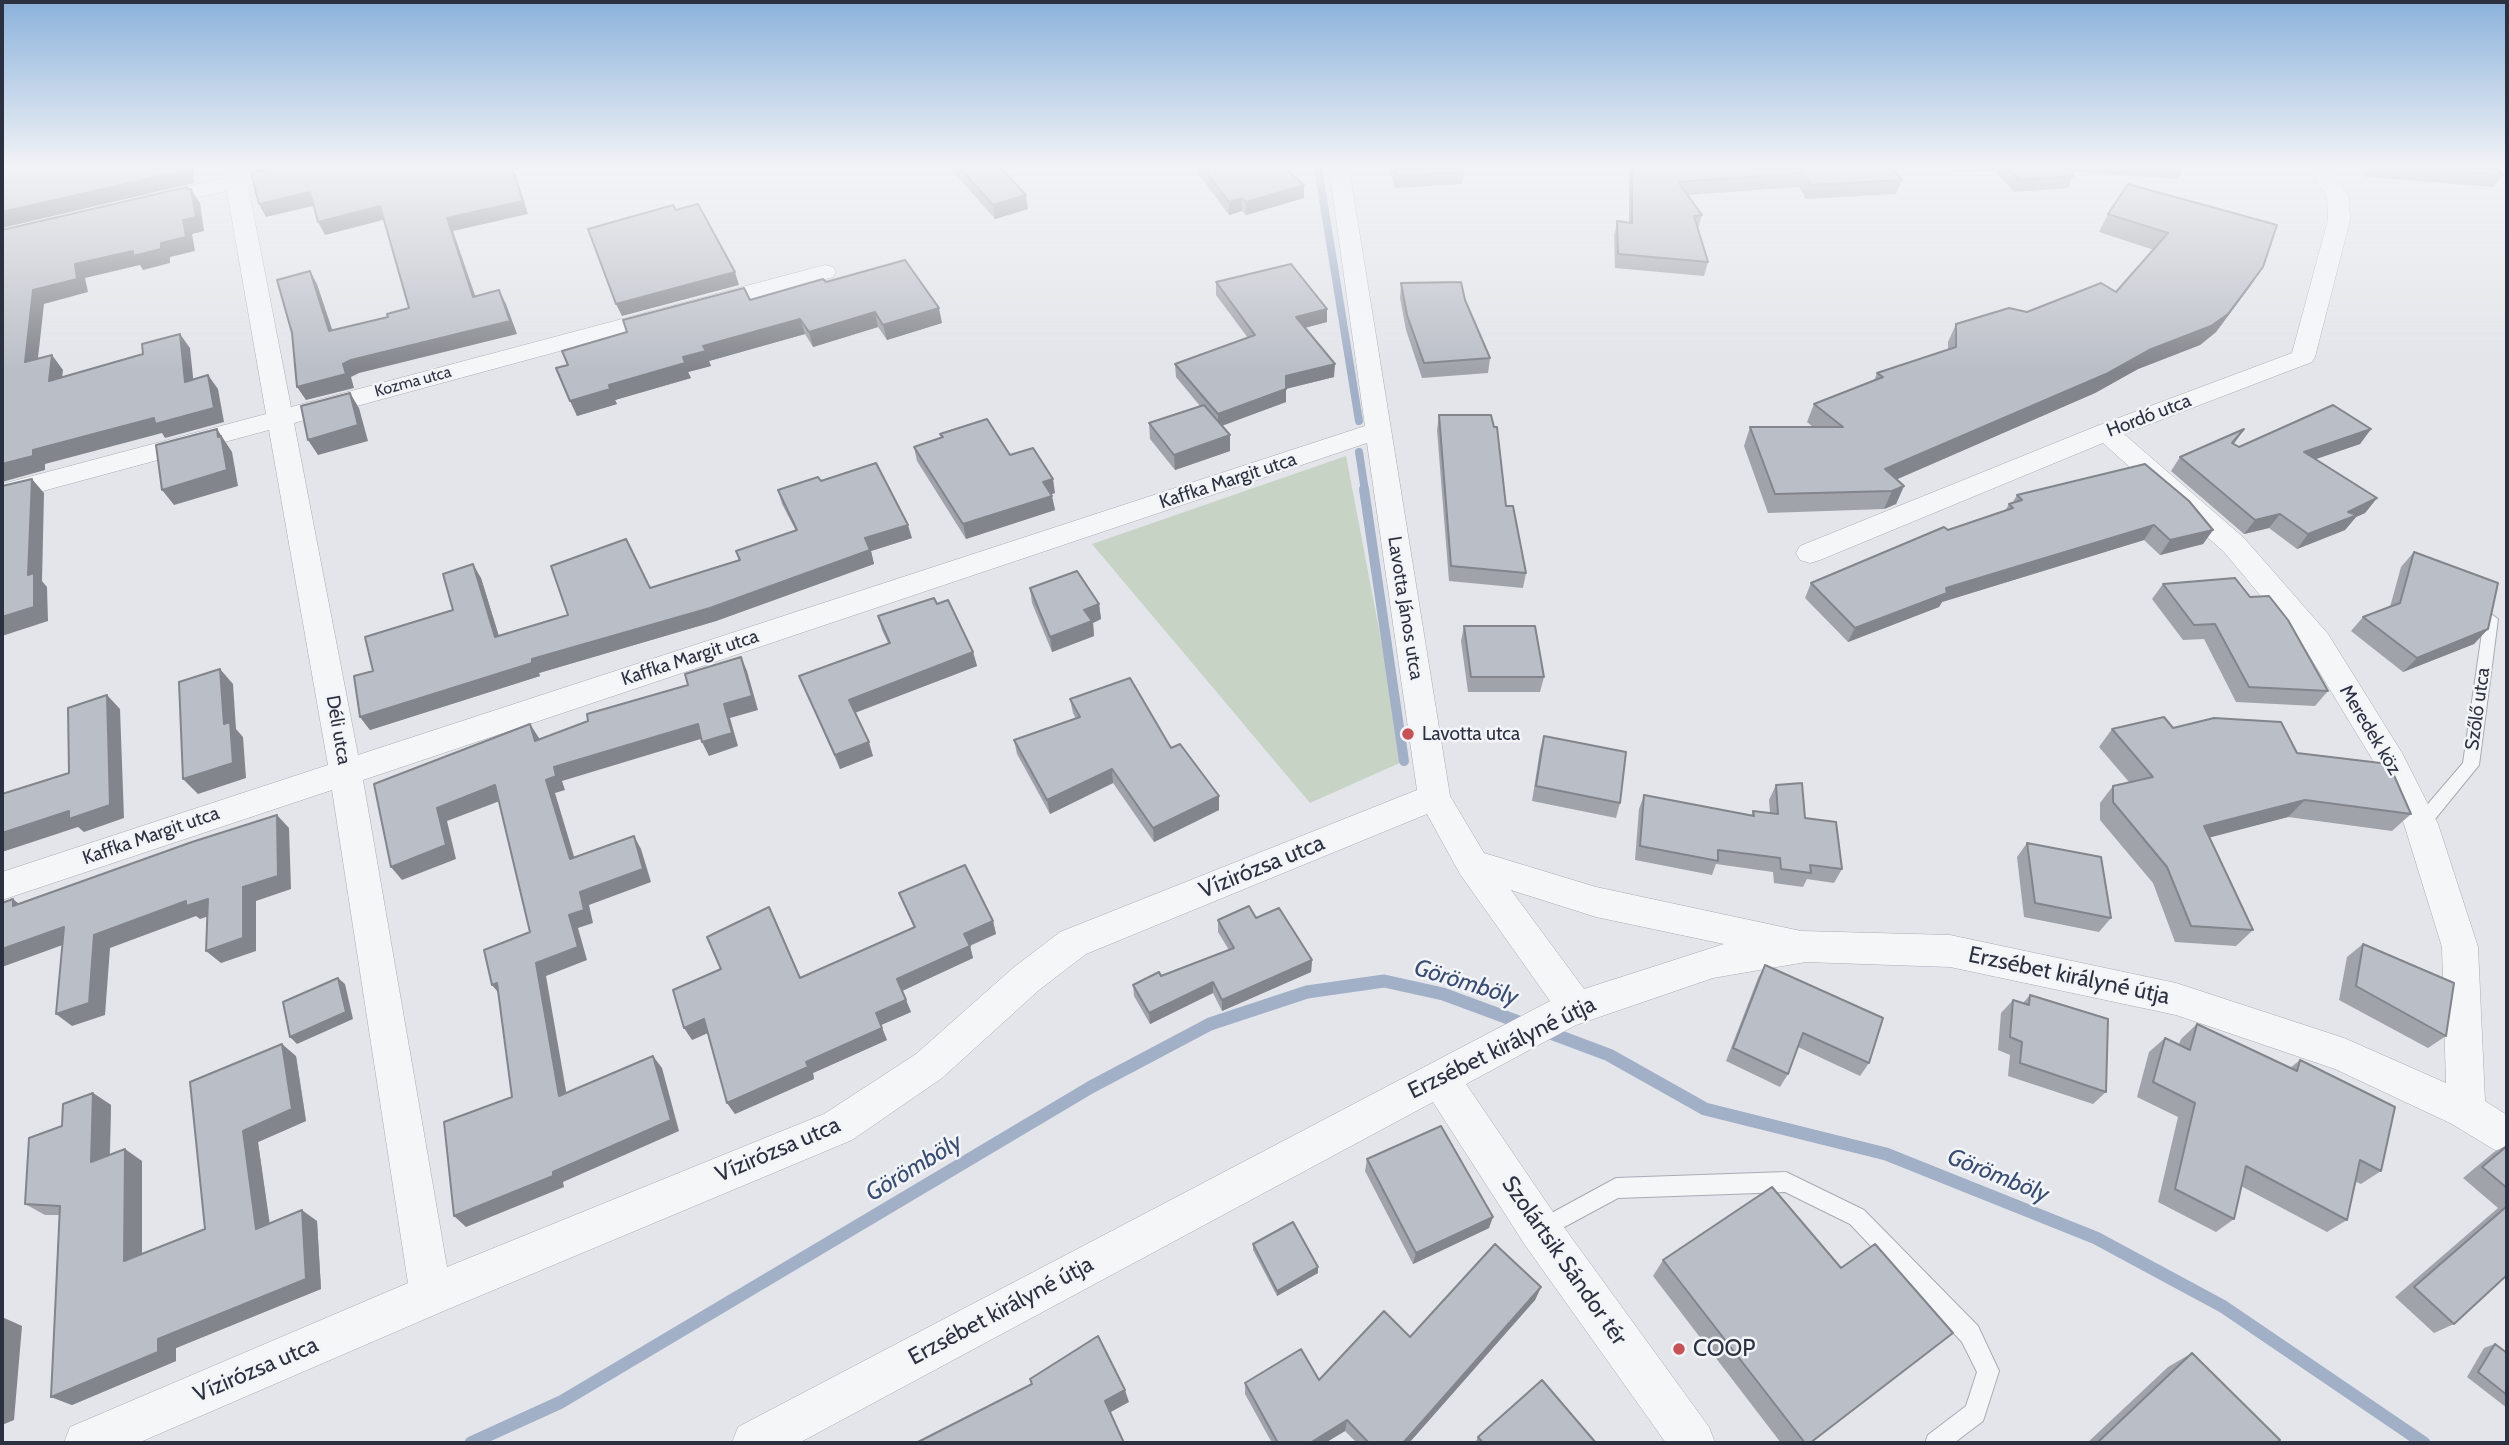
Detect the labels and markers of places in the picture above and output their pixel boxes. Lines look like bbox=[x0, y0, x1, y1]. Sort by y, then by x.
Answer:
place label: Lavotta utca bbox=[1422, 723, 1520, 745]
marker: Lavotta utca bbox=[1400, 726, 1416, 742]
place label: COOP bbox=[1693, 1335, 1755, 1363]
marker: COOP bbox=[1671, 1341, 1687, 1357]

